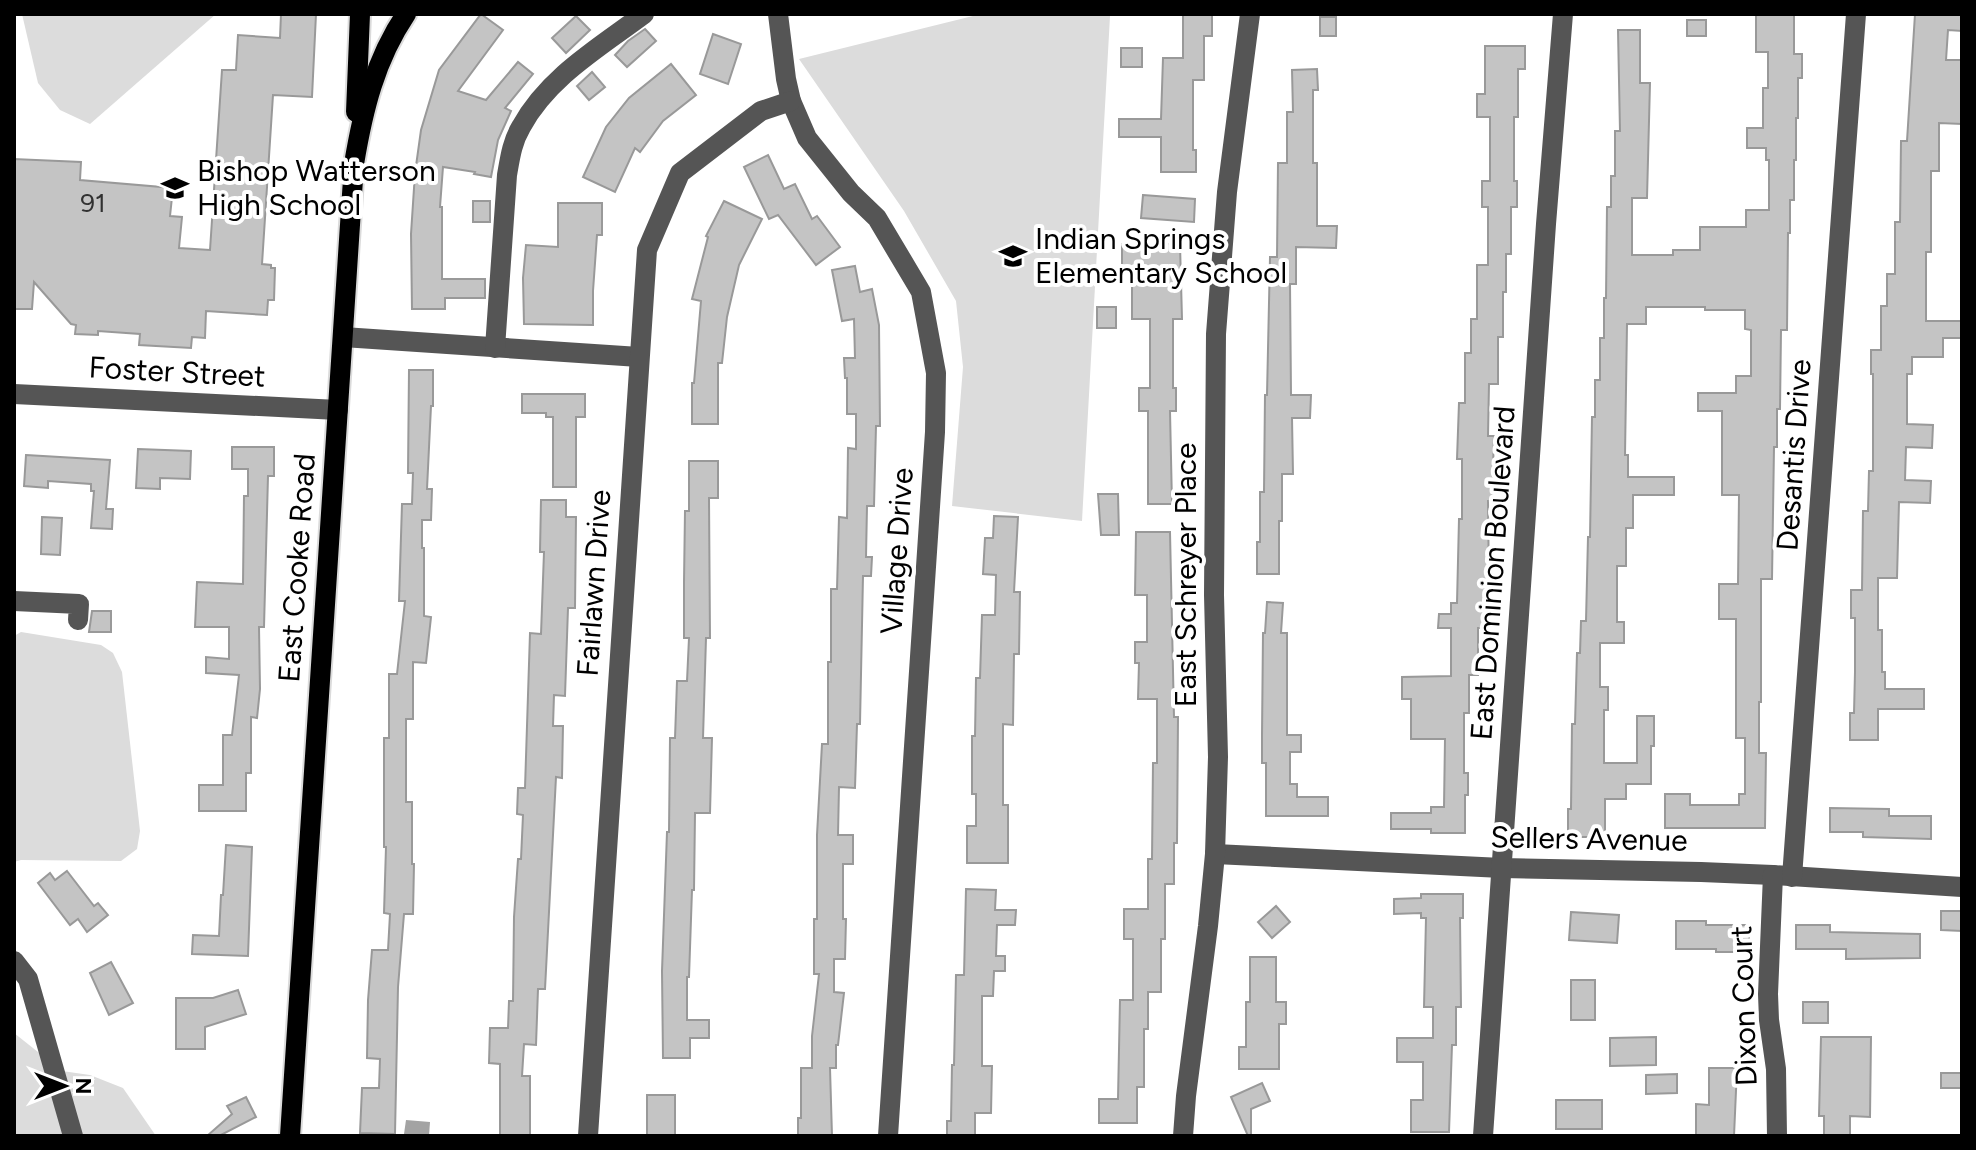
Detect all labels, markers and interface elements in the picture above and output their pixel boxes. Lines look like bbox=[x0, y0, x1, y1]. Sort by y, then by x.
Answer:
place label: Bishop Watterson High School bbox=[197, 152, 436, 223]
school or university icon: Bishop Watterson High School bbox=[160, 173, 190, 203]
house number: 91 bbox=[80, 187, 106, 219]
place label: Indian Springs Elementary School bbox=[1035, 220, 1287, 291]
school or university icon: Indian Springs Elementary School bbox=[998, 241, 1028, 271]
street label: Foster Street bbox=[88, 348, 266, 395]
street label: Desantis Drive bbox=[1768, 358, 1819, 552]
street label: East Dominion Boulevard bbox=[1462, 405, 1523, 741]
street label: East Schreyer Place bbox=[1167, 443, 1204, 707]
street label: East Cooke Road bbox=[270, 452, 323, 684]
street label: Village Drive bbox=[872, 466, 921, 636]
street label: Fairlawn Drive bbox=[569, 488, 618, 678]
street label: Sellers Avenue bbox=[1490, 818, 1688, 859]
street label: Dixon Court bbox=[1722, 925, 1765, 1087]
north arrow bbox=[24, 1046, 104, 1126]
text: N bbox=[70, 1077, 97, 1095]

